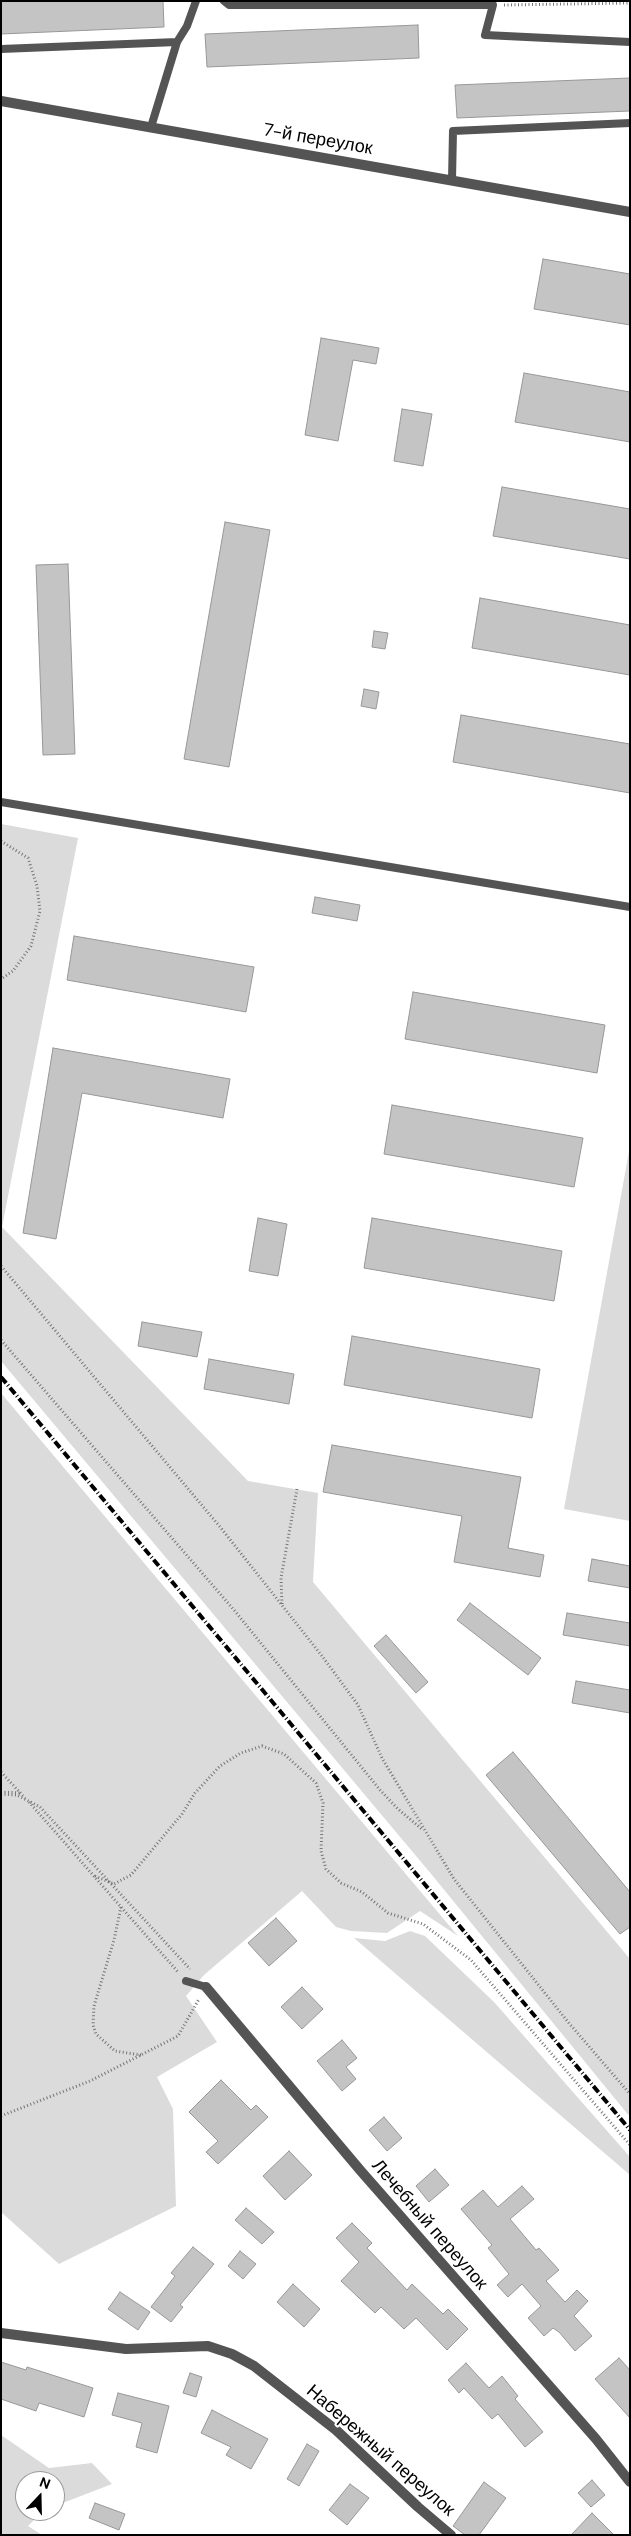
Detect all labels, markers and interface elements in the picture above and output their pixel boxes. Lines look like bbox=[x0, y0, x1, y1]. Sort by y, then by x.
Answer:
street label: 7-й переулок bbox=[262, 120, 374, 160]
street label: Лечебный переулок bbox=[367, 2156, 491, 2294]
street label: Набережный переулок bbox=[301, 2381, 459, 2521]
north arrow bbox=[15, 2471, 65, 2521]
text: N bbox=[37, 2473, 53, 2493]

